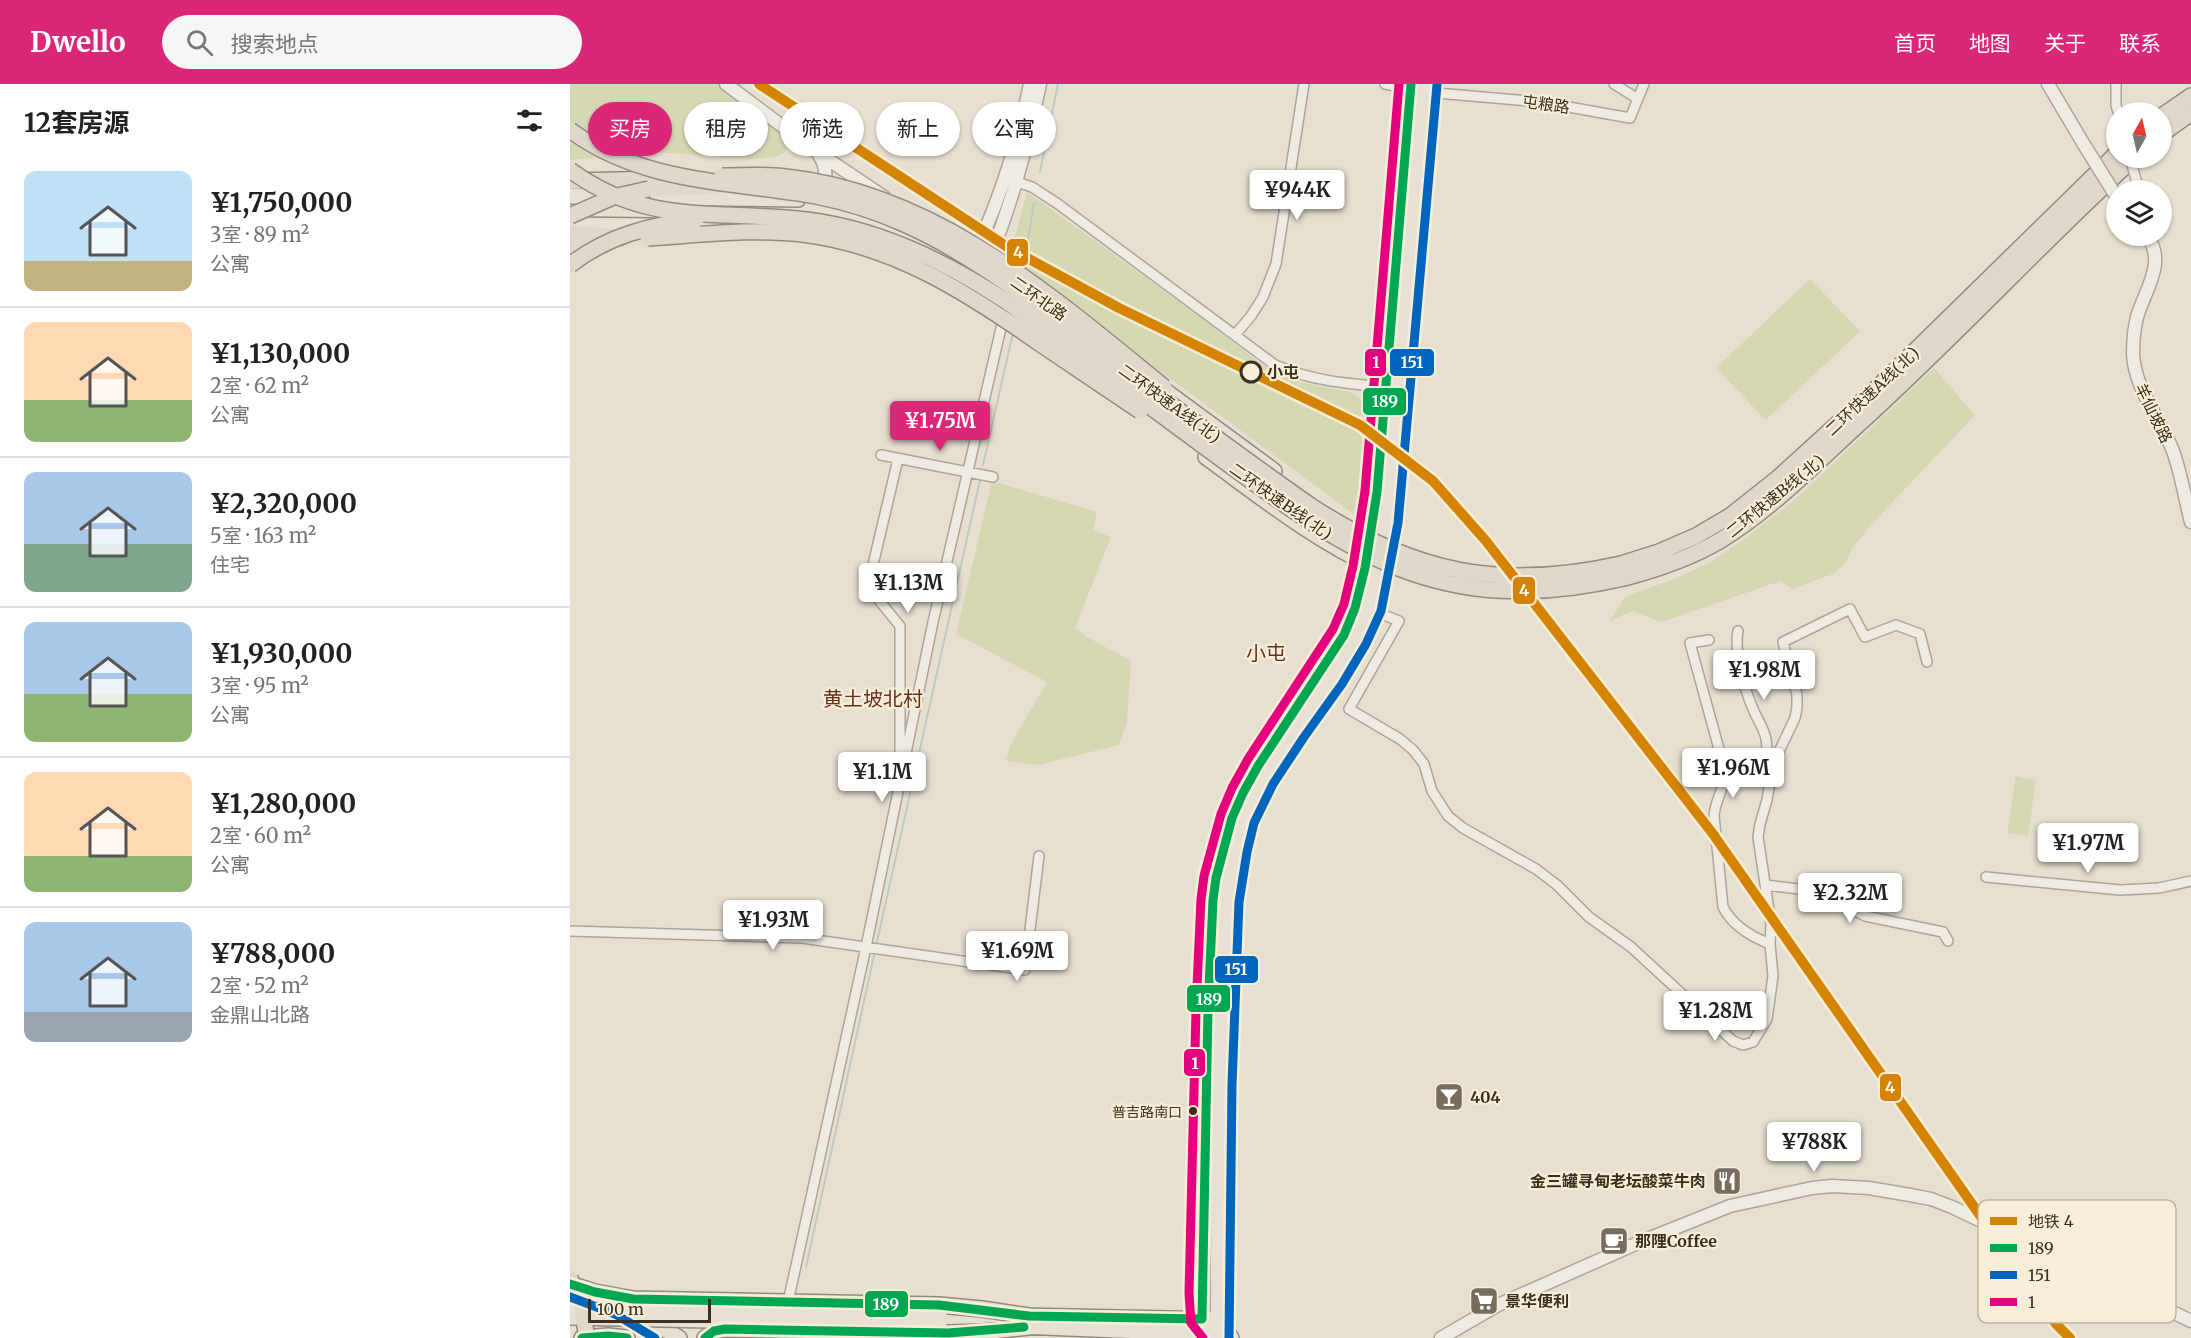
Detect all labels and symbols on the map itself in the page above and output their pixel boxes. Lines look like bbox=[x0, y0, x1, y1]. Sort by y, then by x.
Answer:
street label: 屯粮路 bbox=[1521, 91, 1571, 117]
north arrow bbox=[2106, 102, 2172, 168]
pin: ¥944K bbox=[1255, 170, 1339, 221]
line badge: 4 bbox=[1006, 238, 1029, 267]
text: 4 bbox=[1013, 242, 1023, 262]
street label: 二环北路 bbox=[1007, 271, 1071, 325]
street label: 二环快速A线(北) bbox=[1821, 342, 1923, 440]
line badge: 1 bbox=[1364, 348, 1387, 377]
line badge: 151 bbox=[1389, 348, 1435, 377]
text: 1 bbox=[1372, 352, 1380, 372]
text: 151 bbox=[1400, 352, 1424, 372]
street label: 二环快速A线(北) bbox=[1115, 359, 1225, 447]
marker: 小屯 bbox=[1240, 361, 1262, 383]
place label: 小屯 bbox=[1267, 362, 1299, 382]
street label: 羊仙坡路 bbox=[2131, 380, 2177, 446]
line badge: 189 bbox=[1362, 387, 1407, 416]
text: 189 bbox=[1372, 391, 1398, 411]
pin: ¥1.75M bbox=[891, 401, 989, 452]
street label: 二环快速B线(北) bbox=[1722, 450, 1828, 542]
street label: 二环快速B线(北) bbox=[1226, 458, 1336, 544]
pin: ¥1.13M bbox=[859, 563, 957, 614]
line badge: 4 bbox=[1512, 576, 1536, 605]
text: 4 bbox=[1519, 580, 1529, 600]
district label: 小屯 bbox=[1246, 640, 1286, 665]
pin: ¥1.98M bbox=[1715, 650, 1813, 701]
district label: 黄土坡北村 bbox=[823, 686, 923, 711]
pin: ¥1.96M bbox=[1684, 748, 1782, 799]
pin: ¥1.1M bbox=[840, 752, 924, 803]
pin: ¥1.97M bbox=[2039, 823, 2137, 874]
pin: ¥2.32M bbox=[1801, 873, 1899, 924]
pin: ¥1.93M bbox=[724, 900, 822, 951]
pin: ¥1.69M bbox=[968, 931, 1066, 982]
line badge: 151 bbox=[1214, 955, 1259, 984]
text: 151 bbox=[1224, 959, 1248, 979]
line badge: 189 bbox=[1186, 984, 1231, 1013]
text: 189 bbox=[1196, 989, 1222, 1009]
pin: ¥1.28M bbox=[1666, 991, 1764, 1042]
line badge: 1 bbox=[1183, 1048, 1206, 1077]
text: 1 bbox=[1191, 1053, 1199, 1073]
line badge: 4 bbox=[1879, 1073, 1902, 1102]
text: 4 bbox=[1885, 1077, 1895, 1097]
bar icon: 404 bbox=[1433, 1081, 1465, 1113]
place label: 404 bbox=[1470, 1087, 1501, 1107]
place label: 普吉路南口 bbox=[1112, 1103, 1182, 1121]
marker: 普吉路南口 bbox=[1187, 1105, 1199, 1117]
pin: ¥788K bbox=[1772, 1122, 1856, 1173]
restaurant icon: 金三罐寻甸老坛酸菜牛肉 bbox=[1711, 1165, 1743, 1197]
place label: 金三罐寻甸老坛酸菜牛肉 bbox=[1530, 1171, 1706, 1191]
legend bbox=[1978, 1200, 2176, 1323]
text: 地铁 4 bbox=[2028, 1211, 2074, 1231]
cafe icon: 那䧉Coffee bbox=[1598, 1225, 1630, 1257]
place label: 那䧉Coffee bbox=[1635, 1231, 1717, 1251]
text: 189 bbox=[2028, 1238, 2054, 1258]
text: 151 bbox=[2028, 1265, 2051, 1285]
supermarket icon: 景华便利 bbox=[1468, 1285, 1500, 1317]
line badge: 189 bbox=[864, 1290, 909, 1318]
place label: 景华便利 bbox=[1505, 1291, 1569, 1311]
text: 1 bbox=[2028, 1292, 2035, 1312]
text: 189 bbox=[873, 1294, 899, 1314]
scale bar bbox=[588, 1296, 711, 1324]

